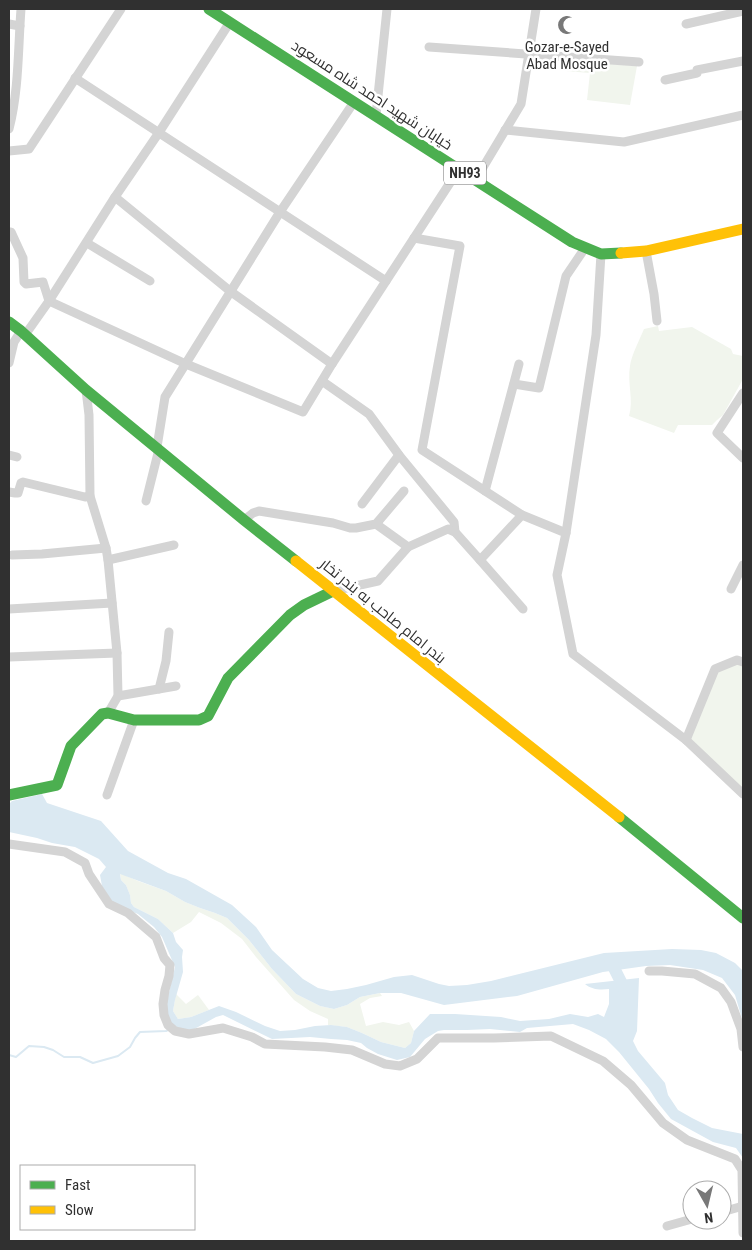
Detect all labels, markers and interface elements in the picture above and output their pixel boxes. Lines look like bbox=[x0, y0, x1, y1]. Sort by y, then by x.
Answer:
mosque icon: Gozar-e-Sayed Abad Mosque bbox=[556, 14, 578, 36]
street label: خیابان شهید احمد شاه مسعود bbox=[288, 36, 456, 155]
place label: Gozar-e-Sayed Abad Mosque bbox=[525, 38, 609, 73]
road number: NH93 bbox=[444, 162, 486, 184]
street label: بندر امام صاحب به بندر تخار bbox=[315, 554, 450, 668]
legend bbox=[20, 1165, 195, 1230]
text: Fast bbox=[65, 1176, 90, 1194]
north arrow bbox=[682, 1180, 732, 1230]
text: Slow bbox=[65, 1201, 94, 1219]
text: N bbox=[703, 1209, 714, 1226]

